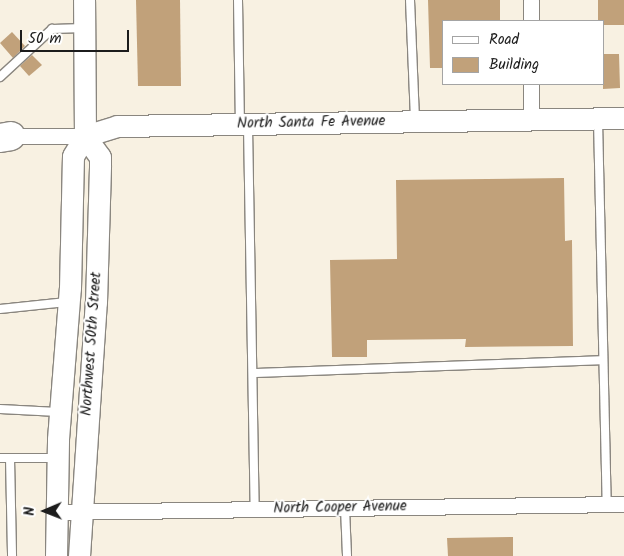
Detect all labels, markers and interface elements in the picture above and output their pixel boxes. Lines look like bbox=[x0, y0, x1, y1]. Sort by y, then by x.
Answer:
scale bar bbox=[22, 20, 131, 52]
legend bbox=[442, 20, 604, 85]
text: 50 m bbox=[28, 27, 62, 51]
text: Road bbox=[489, 28, 519, 52]
text: Building bbox=[489, 53, 539, 77]
street label: North Santa Fe Avenue bbox=[237, 113, 385, 133]
street label: Northwest 50th Street bbox=[78, 271, 106, 417]
north arrow bbox=[20, 486, 70, 536]
street label: North Cooper Avenue bbox=[273, 498, 407, 518]
text: N bbox=[19, 507, 41, 516]

